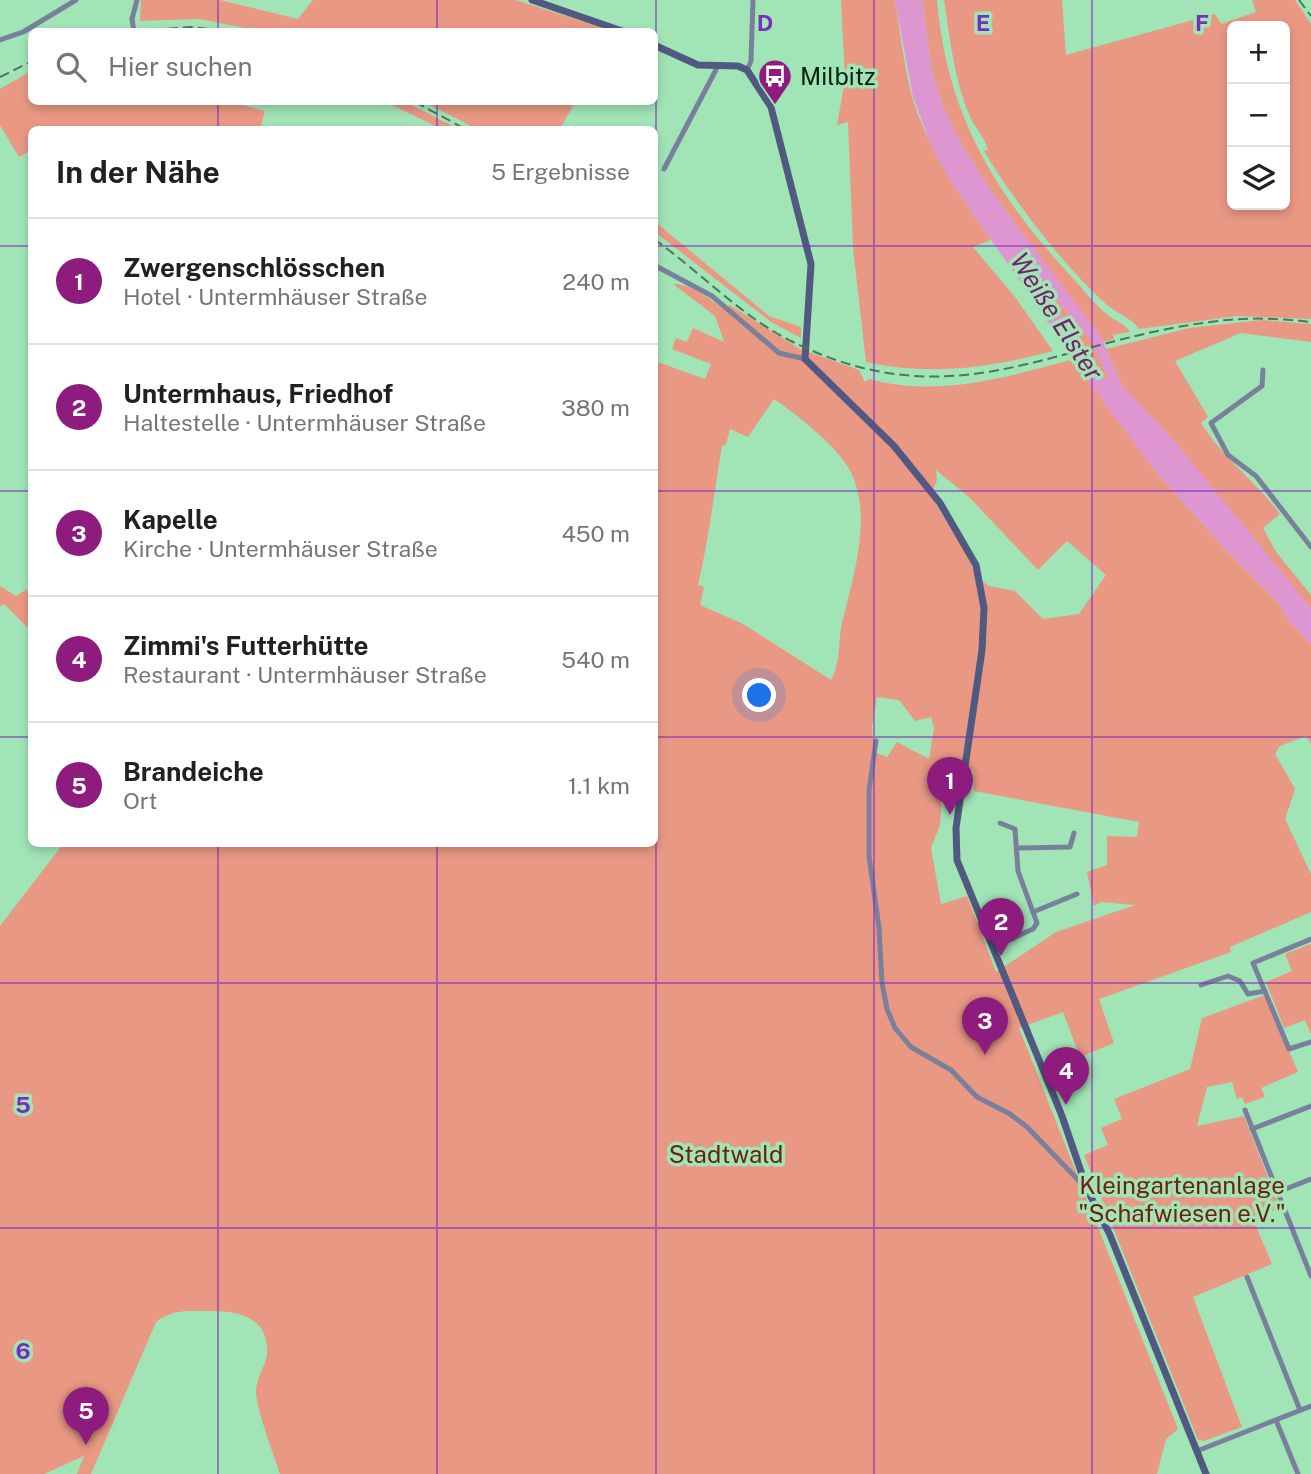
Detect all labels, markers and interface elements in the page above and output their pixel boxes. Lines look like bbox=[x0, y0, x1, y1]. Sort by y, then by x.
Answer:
text: D bbox=[757, 9, 773, 36]
text: E bbox=[976, 9, 990, 36]
text: F bbox=[1195, 9, 1209, 36]
map controls bbox=[1227, 21, 1290, 210]
button: + bbox=[1227, 21, 1290, 84]
search box bbox=[28, 28, 658, 105]
icon: search bbox=[52, 48, 90, 86]
text: Hier suchen bbox=[108, 51, 253, 82]
bus stop icon: Milbitz bbox=[756, 57, 794, 106]
place label: Milbitz bbox=[800, 62, 876, 90]
button: − bbox=[1227, 84, 1290, 147]
button: layers bbox=[1227, 147, 1290, 210]
text: In der Nähe bbox=[56, 154, 220, 190]
text: 5 Ergebnisse bbox=[491, 158, 630, 185]
water label: Weiße Elster bbox=[1004, 246, 1110, 386]
text: Zwergenschlösschen bbox=[123, 252, 385, 283]
text: 1 bbox=[74, 268, 84, 295]
text: 240 m bbox=[562, 268, 630, 295]
text: Hotel · Untermhäuser Straße bbox=[123, 283, 428, 310]
text: Untermhaus, Friedhof bbox=[123, 378, 393, 409]
text: 2 bbox=[72, 394, 86, 421]
text: 380 m bbox=[561, 394, 630, 421]
text: Haltestelle · Untermhäuser Straße bbox=[123, 409, 486, 436]
text: Kapelle bbox=[123, 504, 218, 535]
text: 3 bbox=[71, 520, 87, 547]
text: 450 m bbox=[561, 520, 630, 547]
text: Kirche · Untermhäuser Straße bbox=[123, 535, 438, 562]
text: Zimmi's Futterhütte bbox=[123, 630, 369, 661]
text: 4 bbox=[71, 646, 87, 673]
text: 540 m bbox=[561, 646, 630, 673]
text: Restaurant · Untermhäuser Straße bbox=[123, 661, 487, 688]
your location bbox=[742, 678, 776, 712]
text: Brandeiche bbox=[123, 756, 264, 787]
pin: 1 bbox=[927, 757, 973, 815]
text: 5 bbox=[71, 772, 87, 799]
text: 1.1 km bbox=[568, 772, 630, 799]
text: Ort bbox=[123, 787, 157, 814]
pin: 2 bbox=[978, 898, 1024, 956]
pin: 3 bbox=[962, 997, 1008, 1055]
pin: 4 bbox=[1043, 1047, 1089, 1105]
text: 5 bbox=[15, 1091, 31, 1118]
park label: Stadtwald bbox=[669, 1140, 783, 1168]
park label: Kleingartenanlage "Schafwiesen e.V." bbox=[1078, 1171, 1286, 1227]
text: 6 bbox=[15, 1337, 31, 1364]
pin: 5 bbox=[63, 1387, 109, 1445]

